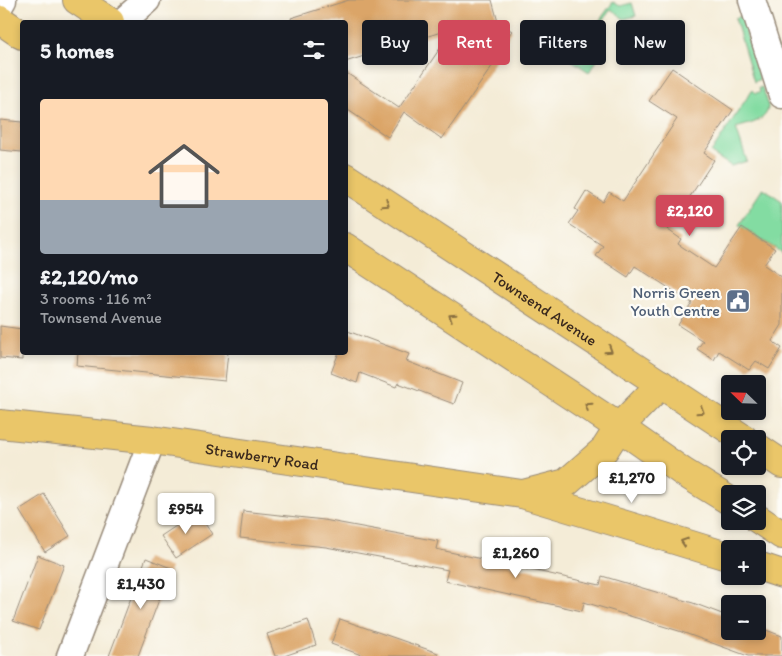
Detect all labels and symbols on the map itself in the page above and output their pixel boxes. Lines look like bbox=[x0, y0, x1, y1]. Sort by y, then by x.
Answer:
pin: £2,120 bbox=[649, 194, 731, 237]
one-way arrow bbox=[380, 198, 389, 207]
street label: Townsend Avenue bbox=[489, 267, 601, 350]
place label: Norris Green Youth Centre bbox=[630, 283, 720, 320]
public building icon: Norris Green Youth Centre bbox=[725, 288, 751, 314]
one-way arrow bbox=[448, 314, 457, 323]
one-way arrow bbox=[604, 344, 613, 354]
north arrow bbox=[721, 375, 766, 420]
one-way arrow bbox=[584, 403, 593, 413]
one-way arrow bbox=[696, 405, 705, 414]
street label: Strawberry Road bbox=[204, 438, 320, 474]
pin: £1,270 bbox=[591, 462, 673, 504]
pin: £954 bbox=[156, 492, 216, 535]
pin: £1,260 bbox=[475, 536, 557, 579]
one-way arrow bbox=[680, 538, 688, 548]
pin: £1,430 bbox=[100, 568, 182, 610]

